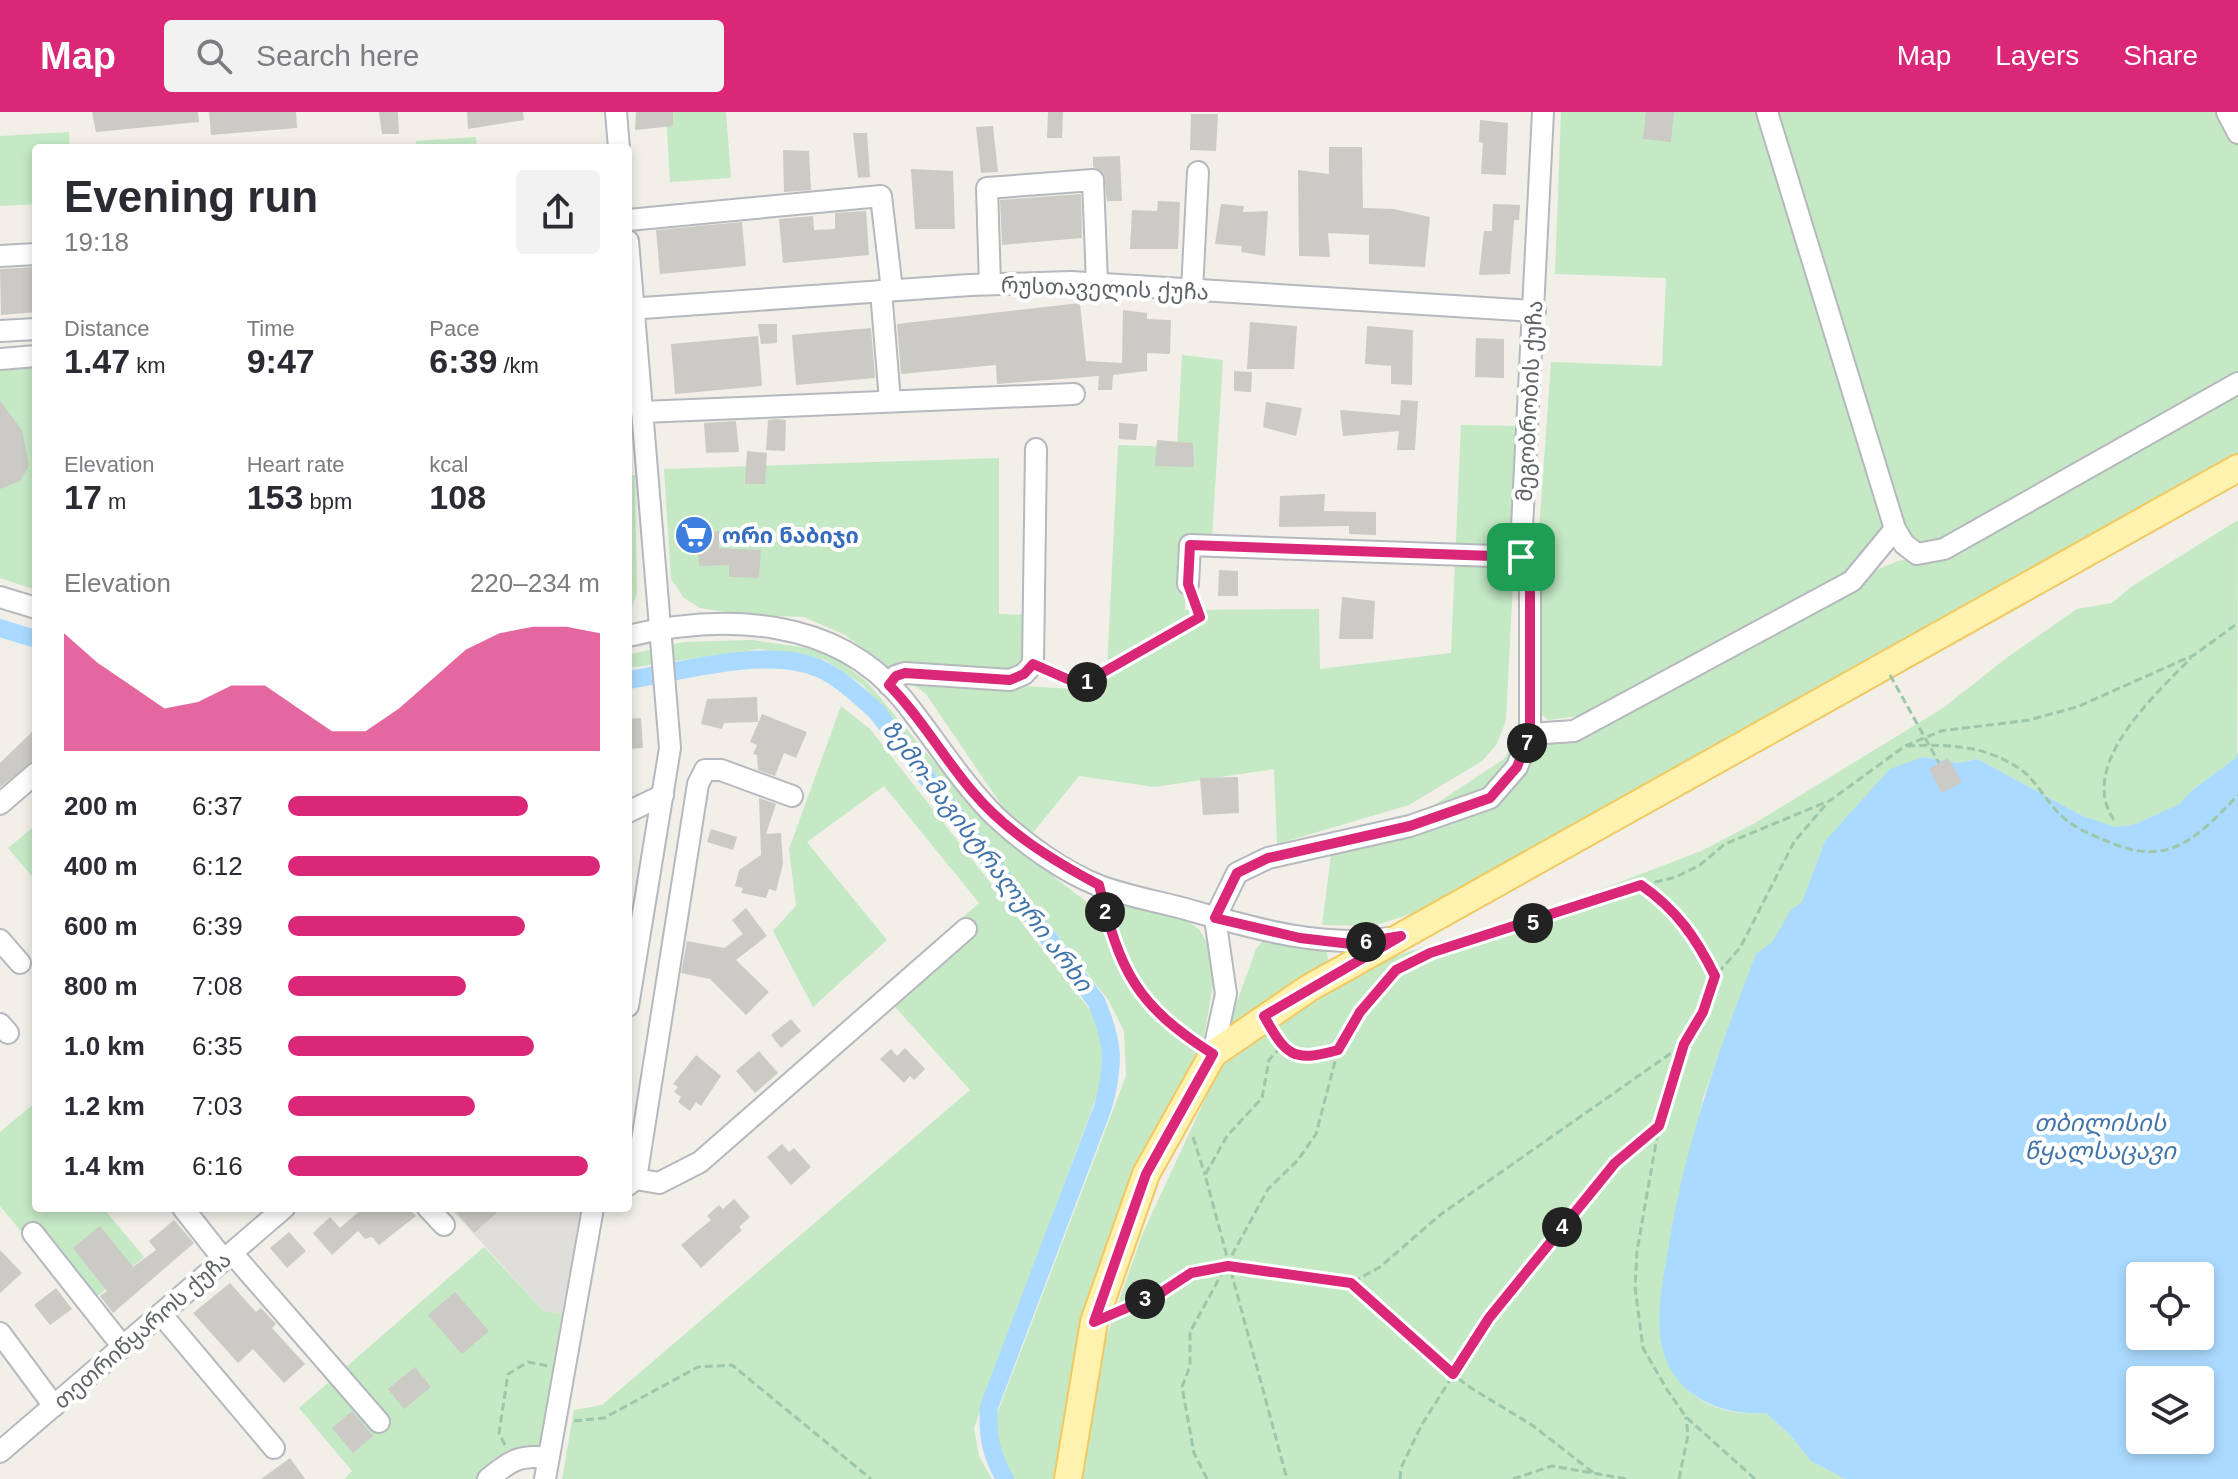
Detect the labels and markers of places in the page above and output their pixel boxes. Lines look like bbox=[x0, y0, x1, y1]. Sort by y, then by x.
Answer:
supermarket icon: ორი ნაბიჯი bbox=[673, 514, 715, 556]
place label: ორი ნაბიჯი bbox=[722, 523, 859, 548]
pin bbox=[1487, 523, 1555, 591]
pin: 1 bbox=[1067, 662, 1107, 702]
pin: 7 bbox=[1507, 723, 1547, 763]
pin: 2 bbox=[1085, 892, 1125, 932]
pin: 5 bbox=[1513, 903, 1553, 943]
pin: 6 bbox=[1346, 922, 1386, 962]
pin: 4 bbox=[1542, 1207, 1582, 1247]
pin: 3 bbox=[1125, 1279, 1165, 1319]

